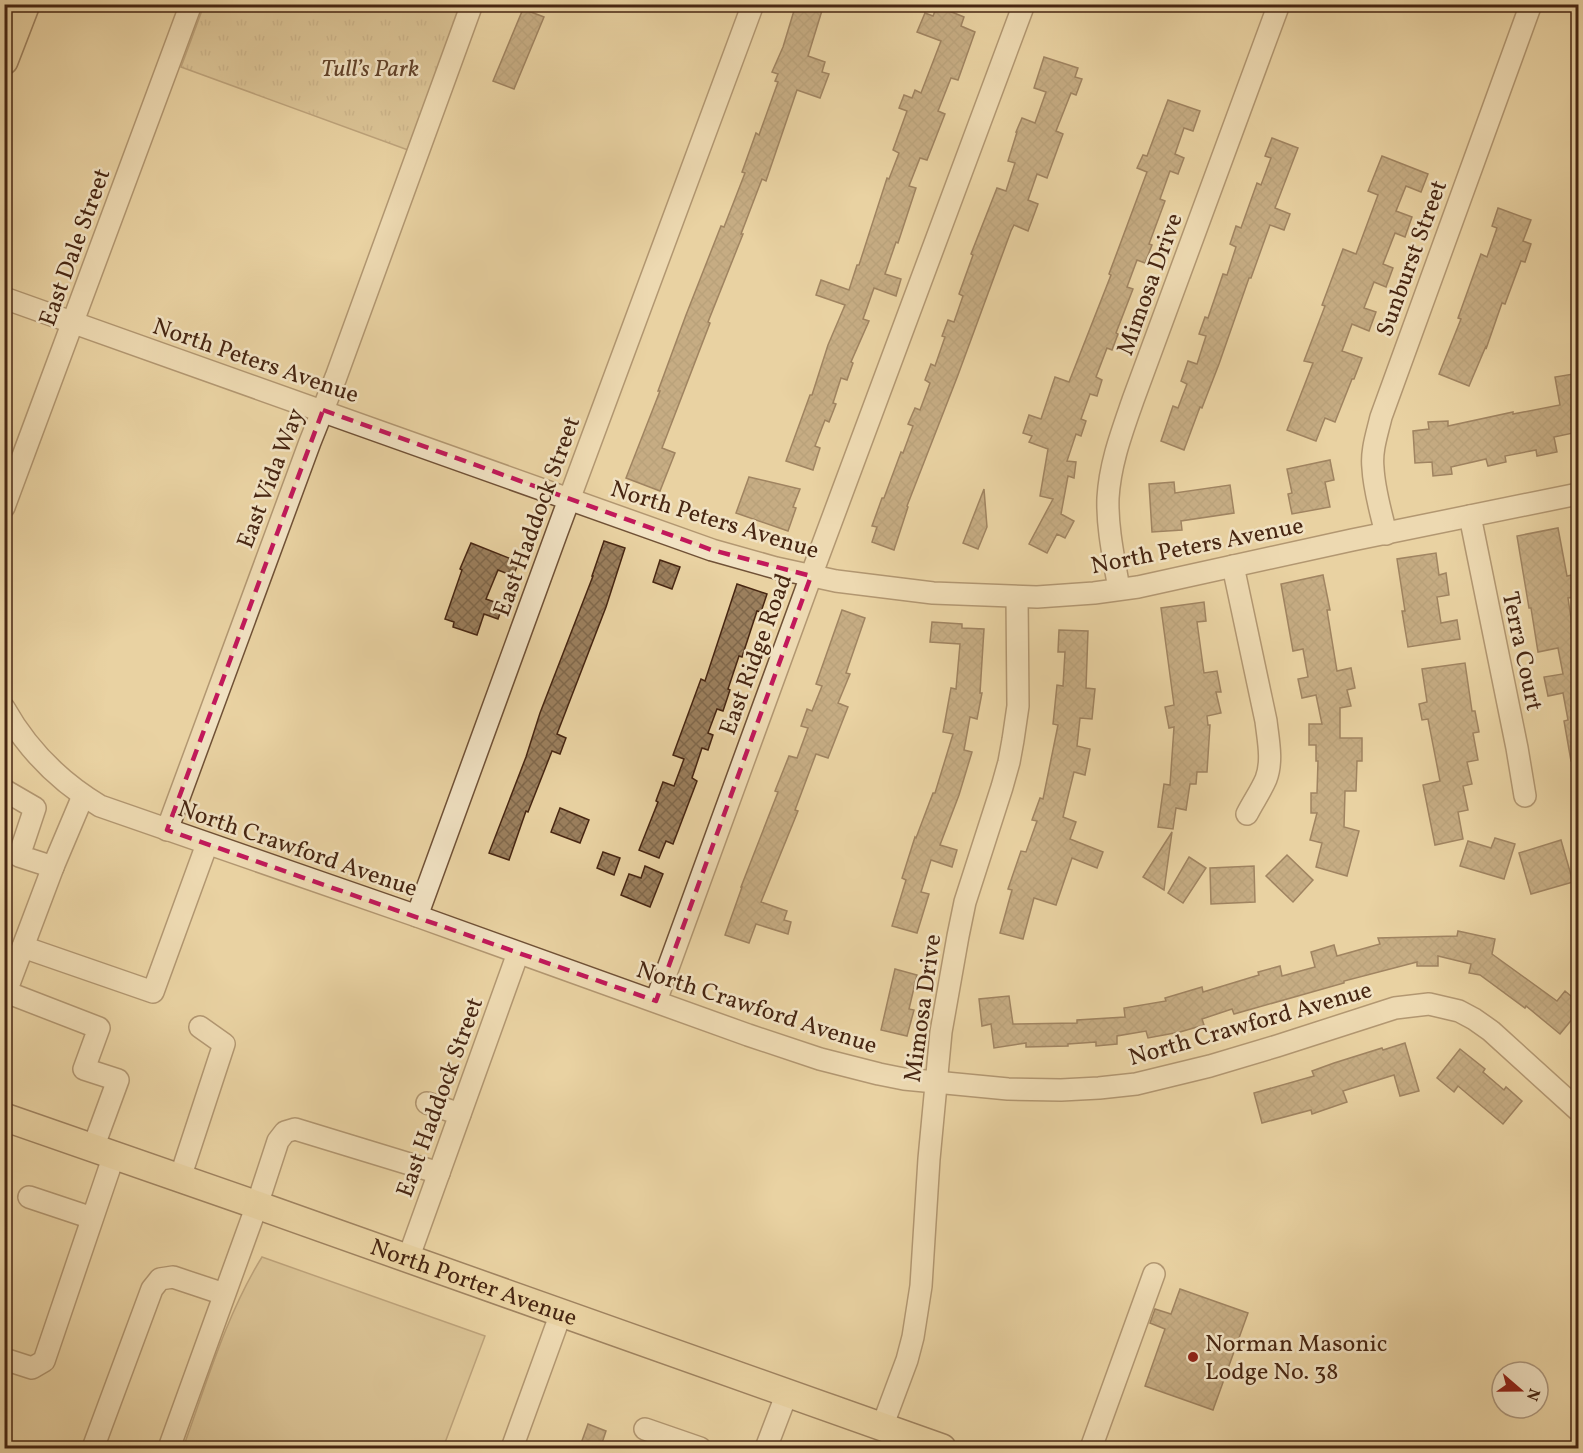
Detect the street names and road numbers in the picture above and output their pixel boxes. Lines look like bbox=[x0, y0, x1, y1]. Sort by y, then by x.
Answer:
street label: East Dale Street bbox=[32, 164, 120, 331]
street label: Sunburst Street bbox=[1369, 176, 1457, 342]
street label: Mimosa Drive bbox=[1109, 209, 1192, 361]
street label: North Peters Avenue bbox=[148, 311, 363, 413]
street label: East Vida Way bbox=[230, 404, 314, 554]
street label: East Haddock Street bbox=[486, 412, 590, 621]
street label: North Peters Avenue bbox=[606, 473, 823, 569]
street label: North Peters Avenue bbox=[1088, 510, 1307, 584]
street label: East Ridge Road bbox=[712, 569, 802, 740]
street label: Terra Court bbox=[1492, 589, 1550, 714]
street label: North Crawford Avenue bbox=[173, 793, 422, 907]
street label: Mimosa Drive bbox=[897, 932, 951, 1085]
street label: North Crawford Avenue bbox=[631, 954, 881, 1064]
street label: North Crawford Avenue bbox=[1125, 974, 1376, 1076]
street label: East Haddock Street bbox=[389, 993, 493, 1202]
street label: North Porter Avenue bbox=[365, 1231, 581, 1336]

